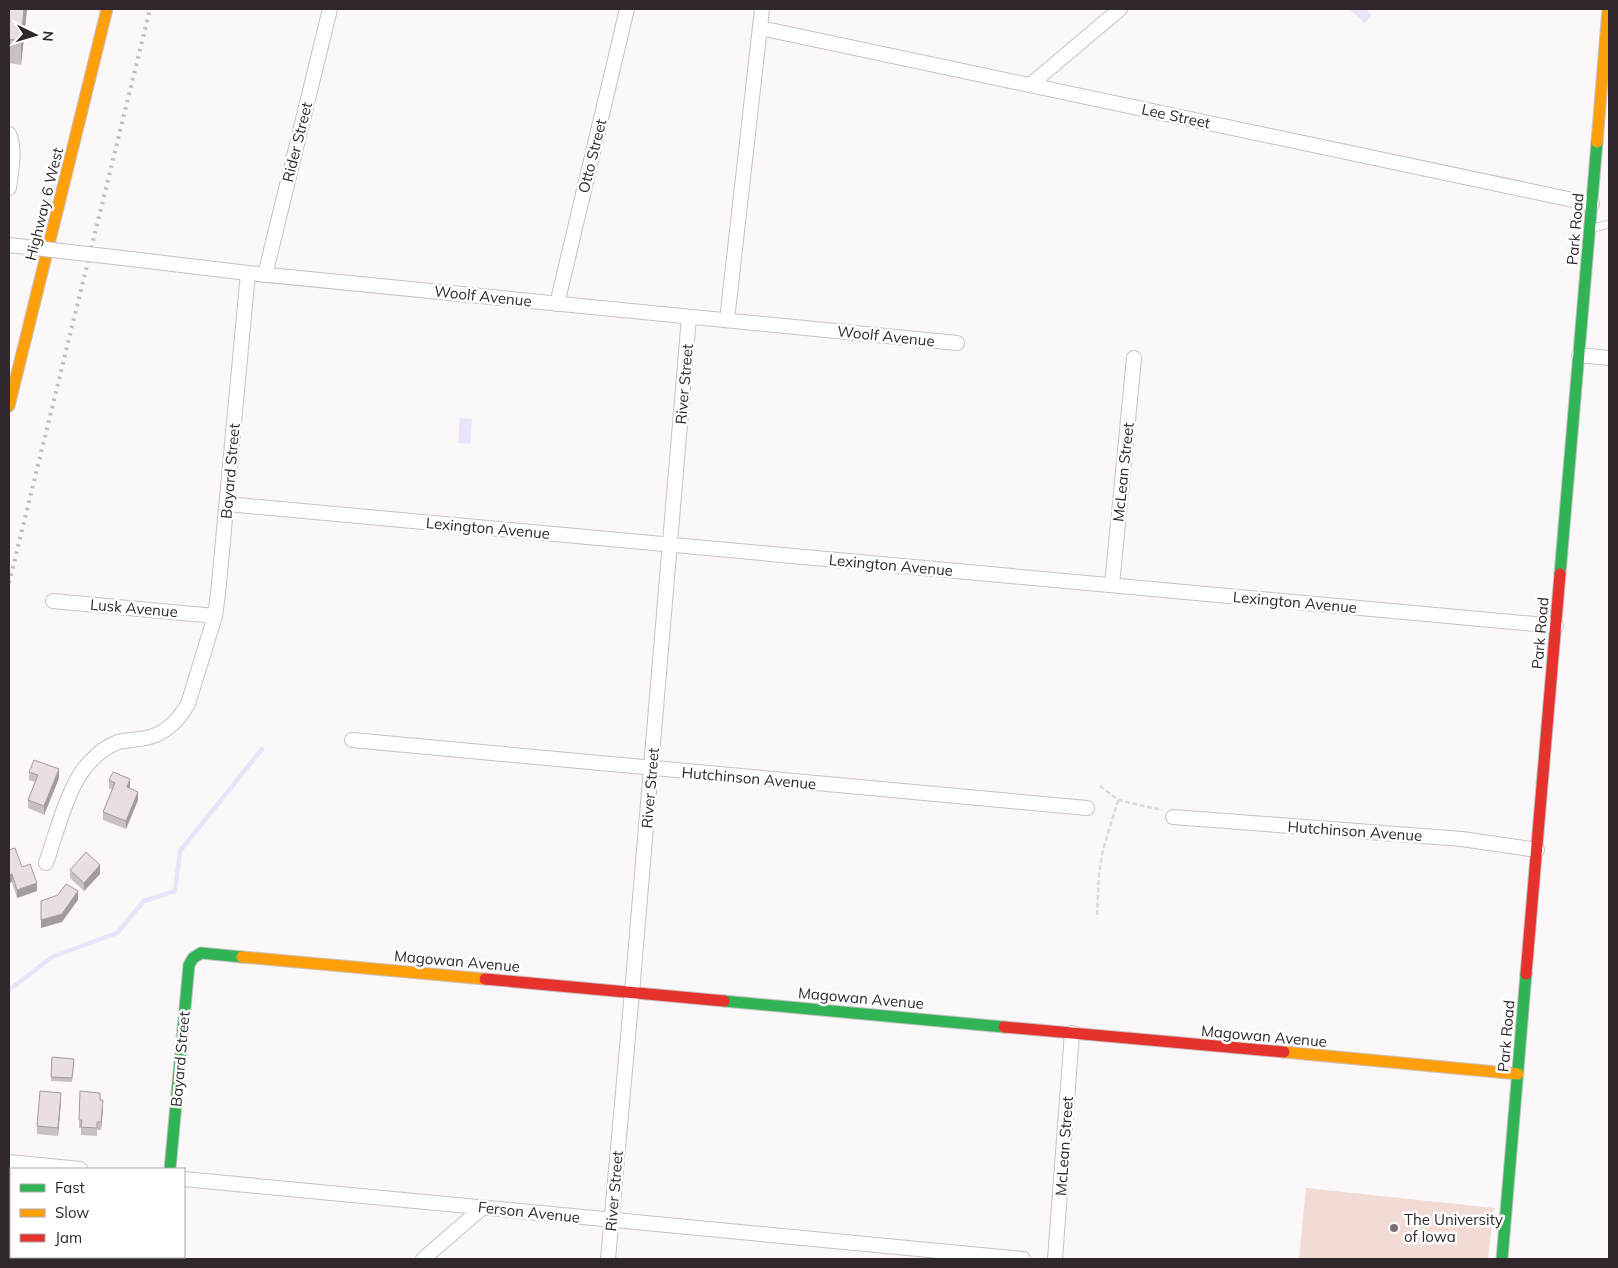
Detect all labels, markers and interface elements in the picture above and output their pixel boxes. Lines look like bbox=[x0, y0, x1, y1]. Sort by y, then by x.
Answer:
north arrow bbox=[10, 10, 60, 60]
text: N bbox=[39, 30, 57, 42]
street label: Lee Street bbox=[1140, 99, 1212, 133]
street label: Rider Street bbox=[278, 100, 316, 184]
street label: Otto Street bbox=[574, 117, 610, 195]
street label: Highway 6 West bbox=[21, 145, 67, 263]
street label: Park Road bbox=[1562, 192, 1588, 266]
street label: Woolf Avenue bbox=[433, 281, 533, 311]
street label: Woolf Avenue bbox=[836, 321, 936, 351]
street label: River Street bbox=[671, 343, 697, 425]
street label: McLean Street bbox=[1108, 421, 1138, 523]
street label: Bayard Street bbox=[216, 423, 244, 519]
street label: Lexington Avenue bbox=[425, 513, 551, 543]
street label: Lexington Avenue bbox=[828, 550, 954, 580]
street label: Lexington Avenue bbox=[1232, 587, 1358, 617]
street label: Lusk Avenue bbox=[89, 595, 179, 621]
street label: Park Road bbox=[1527, 596, 1553, 670]
street label: River Street bbox=[637, 747, 663, 829]
street label: Hutchinson Avenue bbox=[681, 763, 817, 793]
street label: Hutchinson Avenue bbox=[1287, 817, 1423, 845]
street label: Magowan Avenue bbox=[393, 946, 521, 976]
street label: Magowan Avenue bbox=[797, 983, 925, 1013]
street label: Park Road bbox=[1493, 999, 1519, 1073]
street label: Bayard Street bbox=[166, 1011, 194, 1107]
street label: Magowan Avenue bbox=[1200, 1021, 1328, 1051]
street label: McLean Street bbox=[1051, 1096, 1077, 1196]
street label: River Street bbox=[601, 1150, 627, 1232]
legend bbox=[10, 1168, 185, 1258]
text: Fast bbox=[55, 1178, 85, 1197]
street label: Ferson Avenue bbox=[477, 1197, 581, 1227]
text: Slow bbox=[55, 1203, 89, 1222]
place label: The University of Iowa bbox=[1404, 1210, 1503, 1246]
marker: The University of Iowa bbox=[1388, 1222, 1400, 1234]
text: Jam bbox=[55, 1228, 82, 1247]

